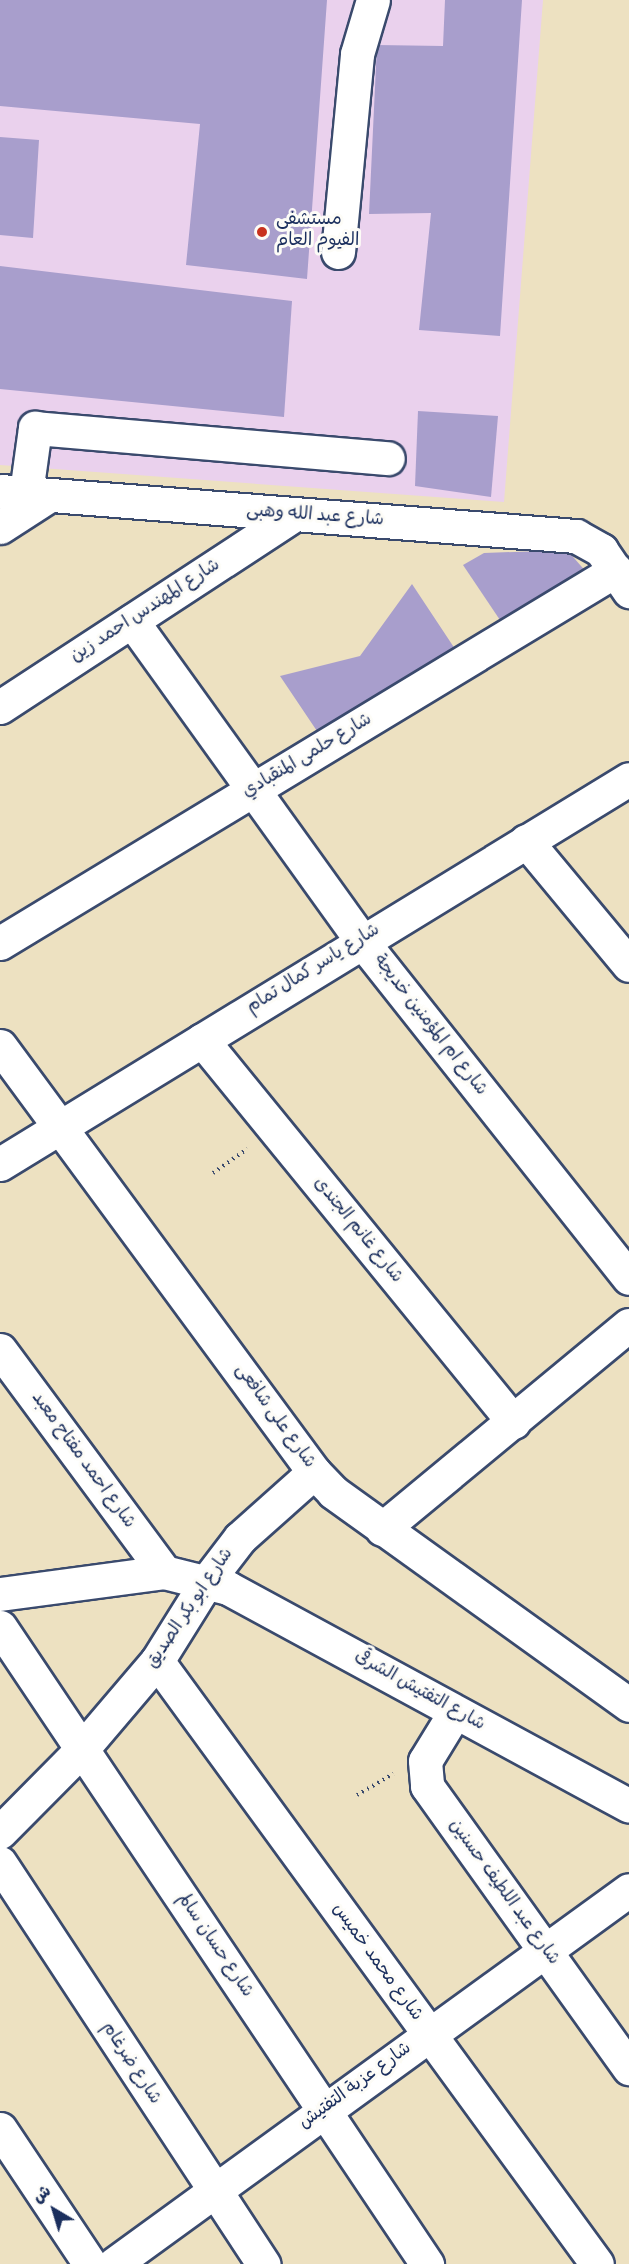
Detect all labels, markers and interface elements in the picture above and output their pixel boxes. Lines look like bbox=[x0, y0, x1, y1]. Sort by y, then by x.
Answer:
place label: مستشفى الفيوم العام bbox=[276, 211, 359, 254]
marker: مستشفى الفيوم العام bbox=[253, 223, 271, 241]
street label: شارع عبد الله وهبى bbox=[245, 501, 385, 533]
street label: شارع المهندس احمد زين bbox=[67, 556, 225, 668]
street label: شارع حلمى المنقبادي bbox=[239, 710, 377, 804]
street label: شارع ياسر كمال تمام bbox=[243, 920, 385, 1020]
street label: شارع ام المؤمنين خديجة bbox=[367, 951, 491, 1101]
street label: شارع غانم الجندى bbox=[308, 1174, 406, 1288]
street label: شارع على شافعى bbox=[229, 1361, 319, 1473]
street label: شارع احمد مفتاح معبد bbox=[25, 1389, 139, 1533]
street label: شارع ابو بكر الصديق bbox=[143, 1545, 239, 1673]
street label: شارع التفتيش الشرقى bbox=[350, 1647, 488, 1737]
street label: شارع عبد اللطيف حسنين bbox=[443, 1816, 563, 1970]
street label: شارع حسان سالم bbox=[171, 1890, 257, 2002]
street label: شارع محمد خميس bbox=[326, 1900, 426, 2026]
street label: شارع ضرغام bbox=[95, 2019, 165, 2109]
street label: شارع عزبة التفتيش bbox=[296, 2039, 416, 2135]
north arrow bbox=[24, 2180, 84, 2240]
text: ش bbox=[29, 2181, 57, 2210]

